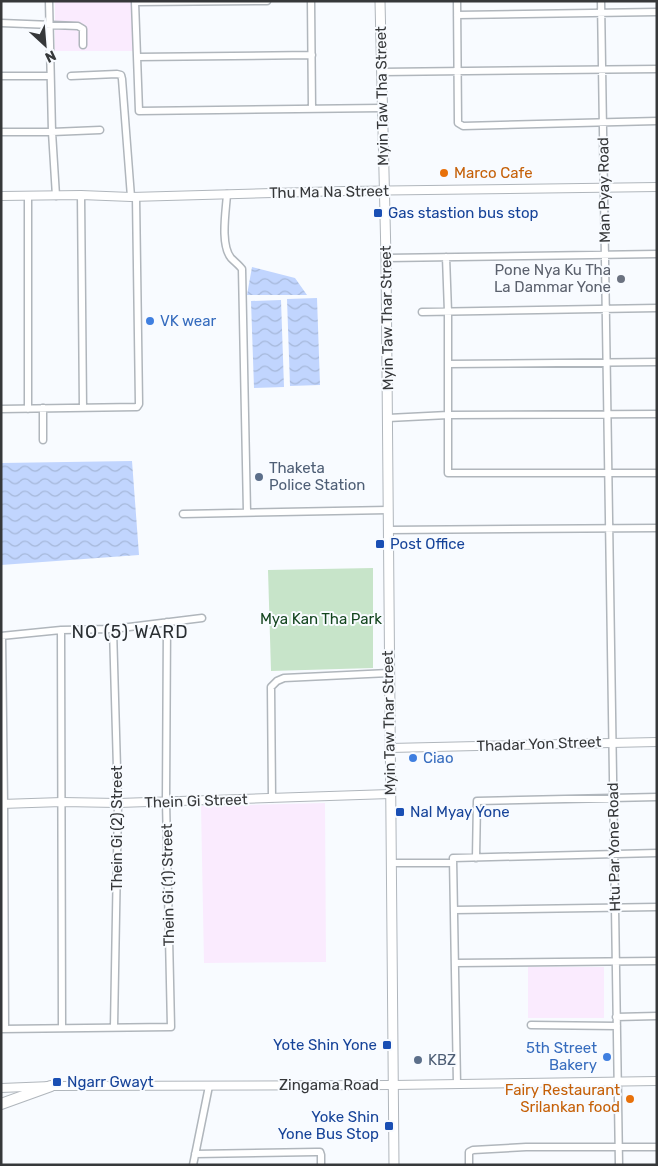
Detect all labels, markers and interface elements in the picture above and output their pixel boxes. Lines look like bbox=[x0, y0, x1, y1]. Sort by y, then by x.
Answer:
north arrow bbox=[20, 20, 70, 70]
street label: Myin Taw Tha Street bbox=[372, 26, 392, 166]
text: N bbox=[42, 46, 59, 66]
street label: Man Pyay Road bbox=[594, 137, 614, 243]
place label: Marco Cafe bbox=[454, 164, 533, 182]
marker: Marco Cafe bbox=[438, 167, 450, 179]
street label: Thu Ma Na Street bbox=[269, 182, 389, 202]
place label: Gas stastion bus stop bbox=[388, 204, 539, 222]
marker: Gas stastion bus stop bbox=[372, 207, 384, 219]
street label: Myin Taw Thar Street bbox=[377, 245, 397, 391]
place label: Pone Nya Ku Tha La Dammar Yone bbox=[494, 261, 611, 296]
marker: Pone Nya Ku Tha La Dammar Yone bbox=[615, 273, 627, 285]
place label: VK wear bbox=[160, 312, 217, 330]
marker: VK wear bbox=[144, 315, 156, 327]
place label: Thaketa Police Station bbox=[269, 459, 365, 494]
marker: Thaketa Police Station bbox=[253, 471, 265, 483]
place label: Post Office bbox=[390, 535, 465, 553]
marker: Post Office bbox=[374, 538, 386, 550]
park label: Mya Kan Tha Park bbox=[260, 610, 382, 628]
district label: NO (5) WARD bbox=[71, 621, 189, 643]
street label: Myin Taw Thar Street bbox=[379, 650, 399, 796]
street label: Thadar Yon Street bbox=[476, 733, 602, 755]
place label: Ciao bbox=[423, 749, 454, 767]
marker: Ciao bbox=[407, 752, 419, 764]
street label: Thein Gi (2) Street bbox=[108, 765, 126, 891]
street label: Htu Par Yone Road bbox=[604, 782, 624, 912]
street label: Thein Gi Street bbox=[144, 790, 248, 812]
place label: Nal Myay Yone bbox=[410, 803, 510, 821]
marker: Nal Myay Yone bbox=[394, 806, 406, 818]
street label: Thein Gi (1) Street bbox=[158, 823, 178, 947]
place label: Yote Shin Yone bbox=[273, 1036, 377, 1054]
marker: Yote Shin Yone bbox=[381, 1039, 393, 1051]
place label: 5th Street Bakery bbox=[526, 1039, 597, 1074]
place label: KBZ bbox=[428, 1051, 456, 1069]
marker: 5th Street Bakery bbox=[601, 1051, 613, 1063]
marker: KBZ bbox=[412, 1054, 424, 1066]
place label: Ngarr Gwayt bbox=[67, 1073, 154, 1091]
marker: Ngarr Gwayt bbox=[51, 1076, 63, 1088]
street label: Zingama Road bbox=[279, 1076, 379, 1094]
place label: Fairy Restaurant Srilankan food bbox=[505, 1081, 620, 1116]
marker: Fairy Restaurant Srilankan food bbox=[624, 1093, 636, 1105]
place label: Yoke Shin Yone Bus Stop bbox=[278, 1108, 379, 1143]
marker: Yoke Shin Yone Bus Stop bbox=[383, 1120, 395, 1132]

